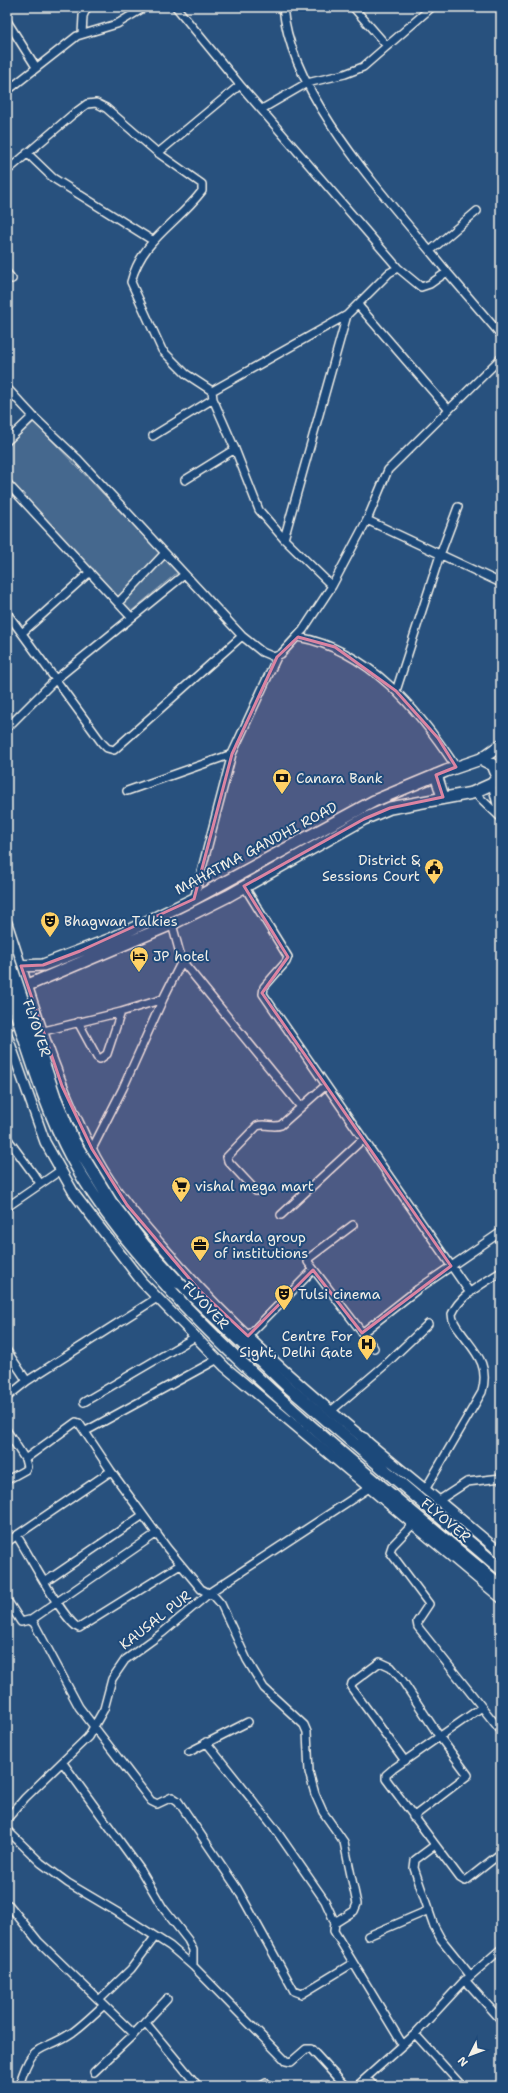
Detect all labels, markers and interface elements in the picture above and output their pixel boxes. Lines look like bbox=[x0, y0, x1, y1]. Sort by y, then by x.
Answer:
bank icon: Canara Bank bbox=[271, 767, 293, 795]
place label: Canara Bank bbox=[296, 769, 383, 787]
street label: MAHATMA GANDHI ROAD bbox=[172, 797, 340, 899]
place label: District & Sessions Court bbox=[322, 851, 420, 885]
public building icon: District & Sessions Court bbox=[423, 857, 445, 885]
theatre icon: Bhagwan Talkies bbox=[39, 910, 61, 938]
place label: Bhagwan Talkies bbox=[64, 912, 178, 930]
hotel icon: JP hotel bbox=[128, 945, 150, 973]
place label: JP hotel bbox=[153, 947, 210, 965]
street label: FLYOVER bbox=[19, 997, 55, 1059]
supermarket icon: vishal mega mart bbox=[170, 1175, 192, 1203]
place label: vishal mega mart bbox=[195, 1177, 314, 1195]
place label: Sharda group of institutions bbox=[214, 1228, 308, 1262]
office icon: Sharda group of institutions bbox=[189, 1234, 211, 1262]
street label: FLYOVER bbox=[179, 1277, 233, 1333]
theatre icon: Tulsi cinema bbox=[273, 1283, 295, 1311]
place label: Tulsi cinema bbox=[298, 1285, 381, 1303]
place label: Centre For Sight, Delhi Gate bbox=[239, 1327, 353, 1361]
hospital icon: Centre For Sight, Delhi Gate bbox=[356, 1333, 378, 1361]
street label: FLYOVER bbox=[417, 1494, 475, 1546]
street label: KAUSAL PUR bbox=[116, 1586, 195, 1653]
north arrow bbox=[450, 2035, 490, 2075]
text: N bbox=[454, 2053, 471, 2070]

